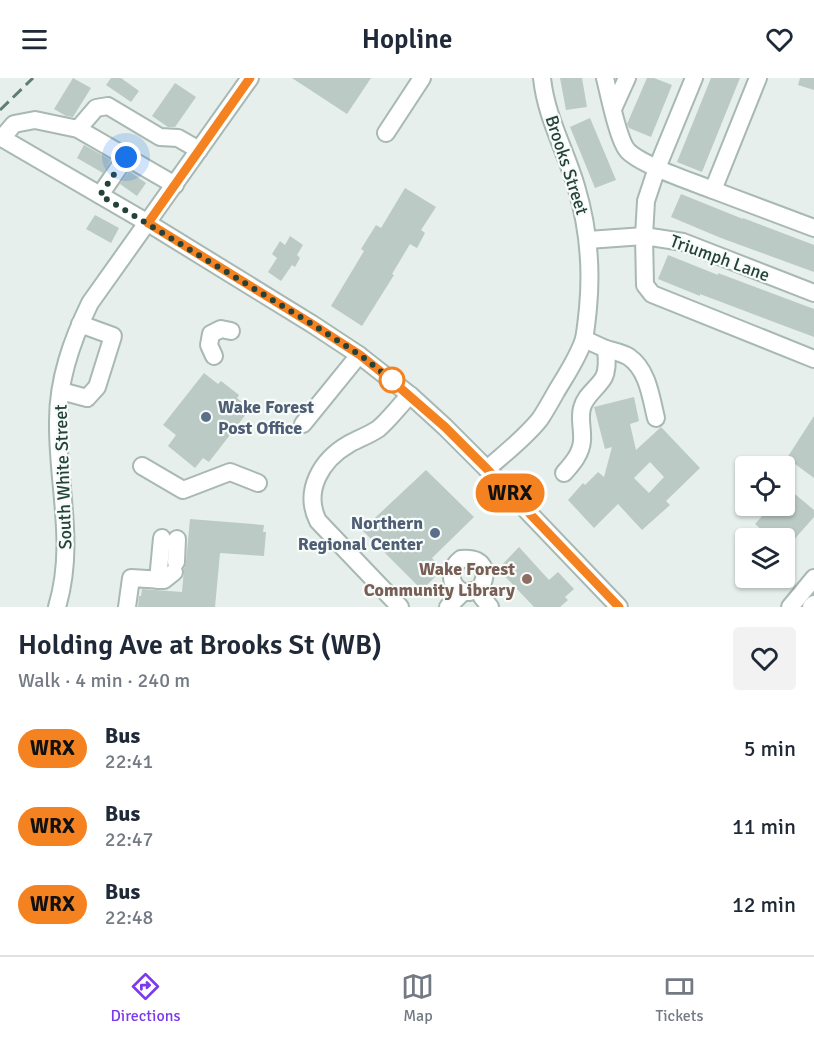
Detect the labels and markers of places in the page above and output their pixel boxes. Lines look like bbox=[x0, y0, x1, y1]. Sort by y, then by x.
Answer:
unlabelled marker bbox=[379, 367, 405, 393]
place label: Wake Forest Post Office bbox=[218, 396, 314, 439]
marker: Wake Forest Post Office bbox=[199, 410, 213, 424]
place label: Northern Regional Center bbox=[298, 512, 424, 555]
marker: Northern Regional Center bbox=[428, 526, 442, 540]
place label: Wake Forest Community Library bbox=[364, 558, 515, 601]
marker: Wake Forest Community Library bbox=[520, 572, 534, 586]

